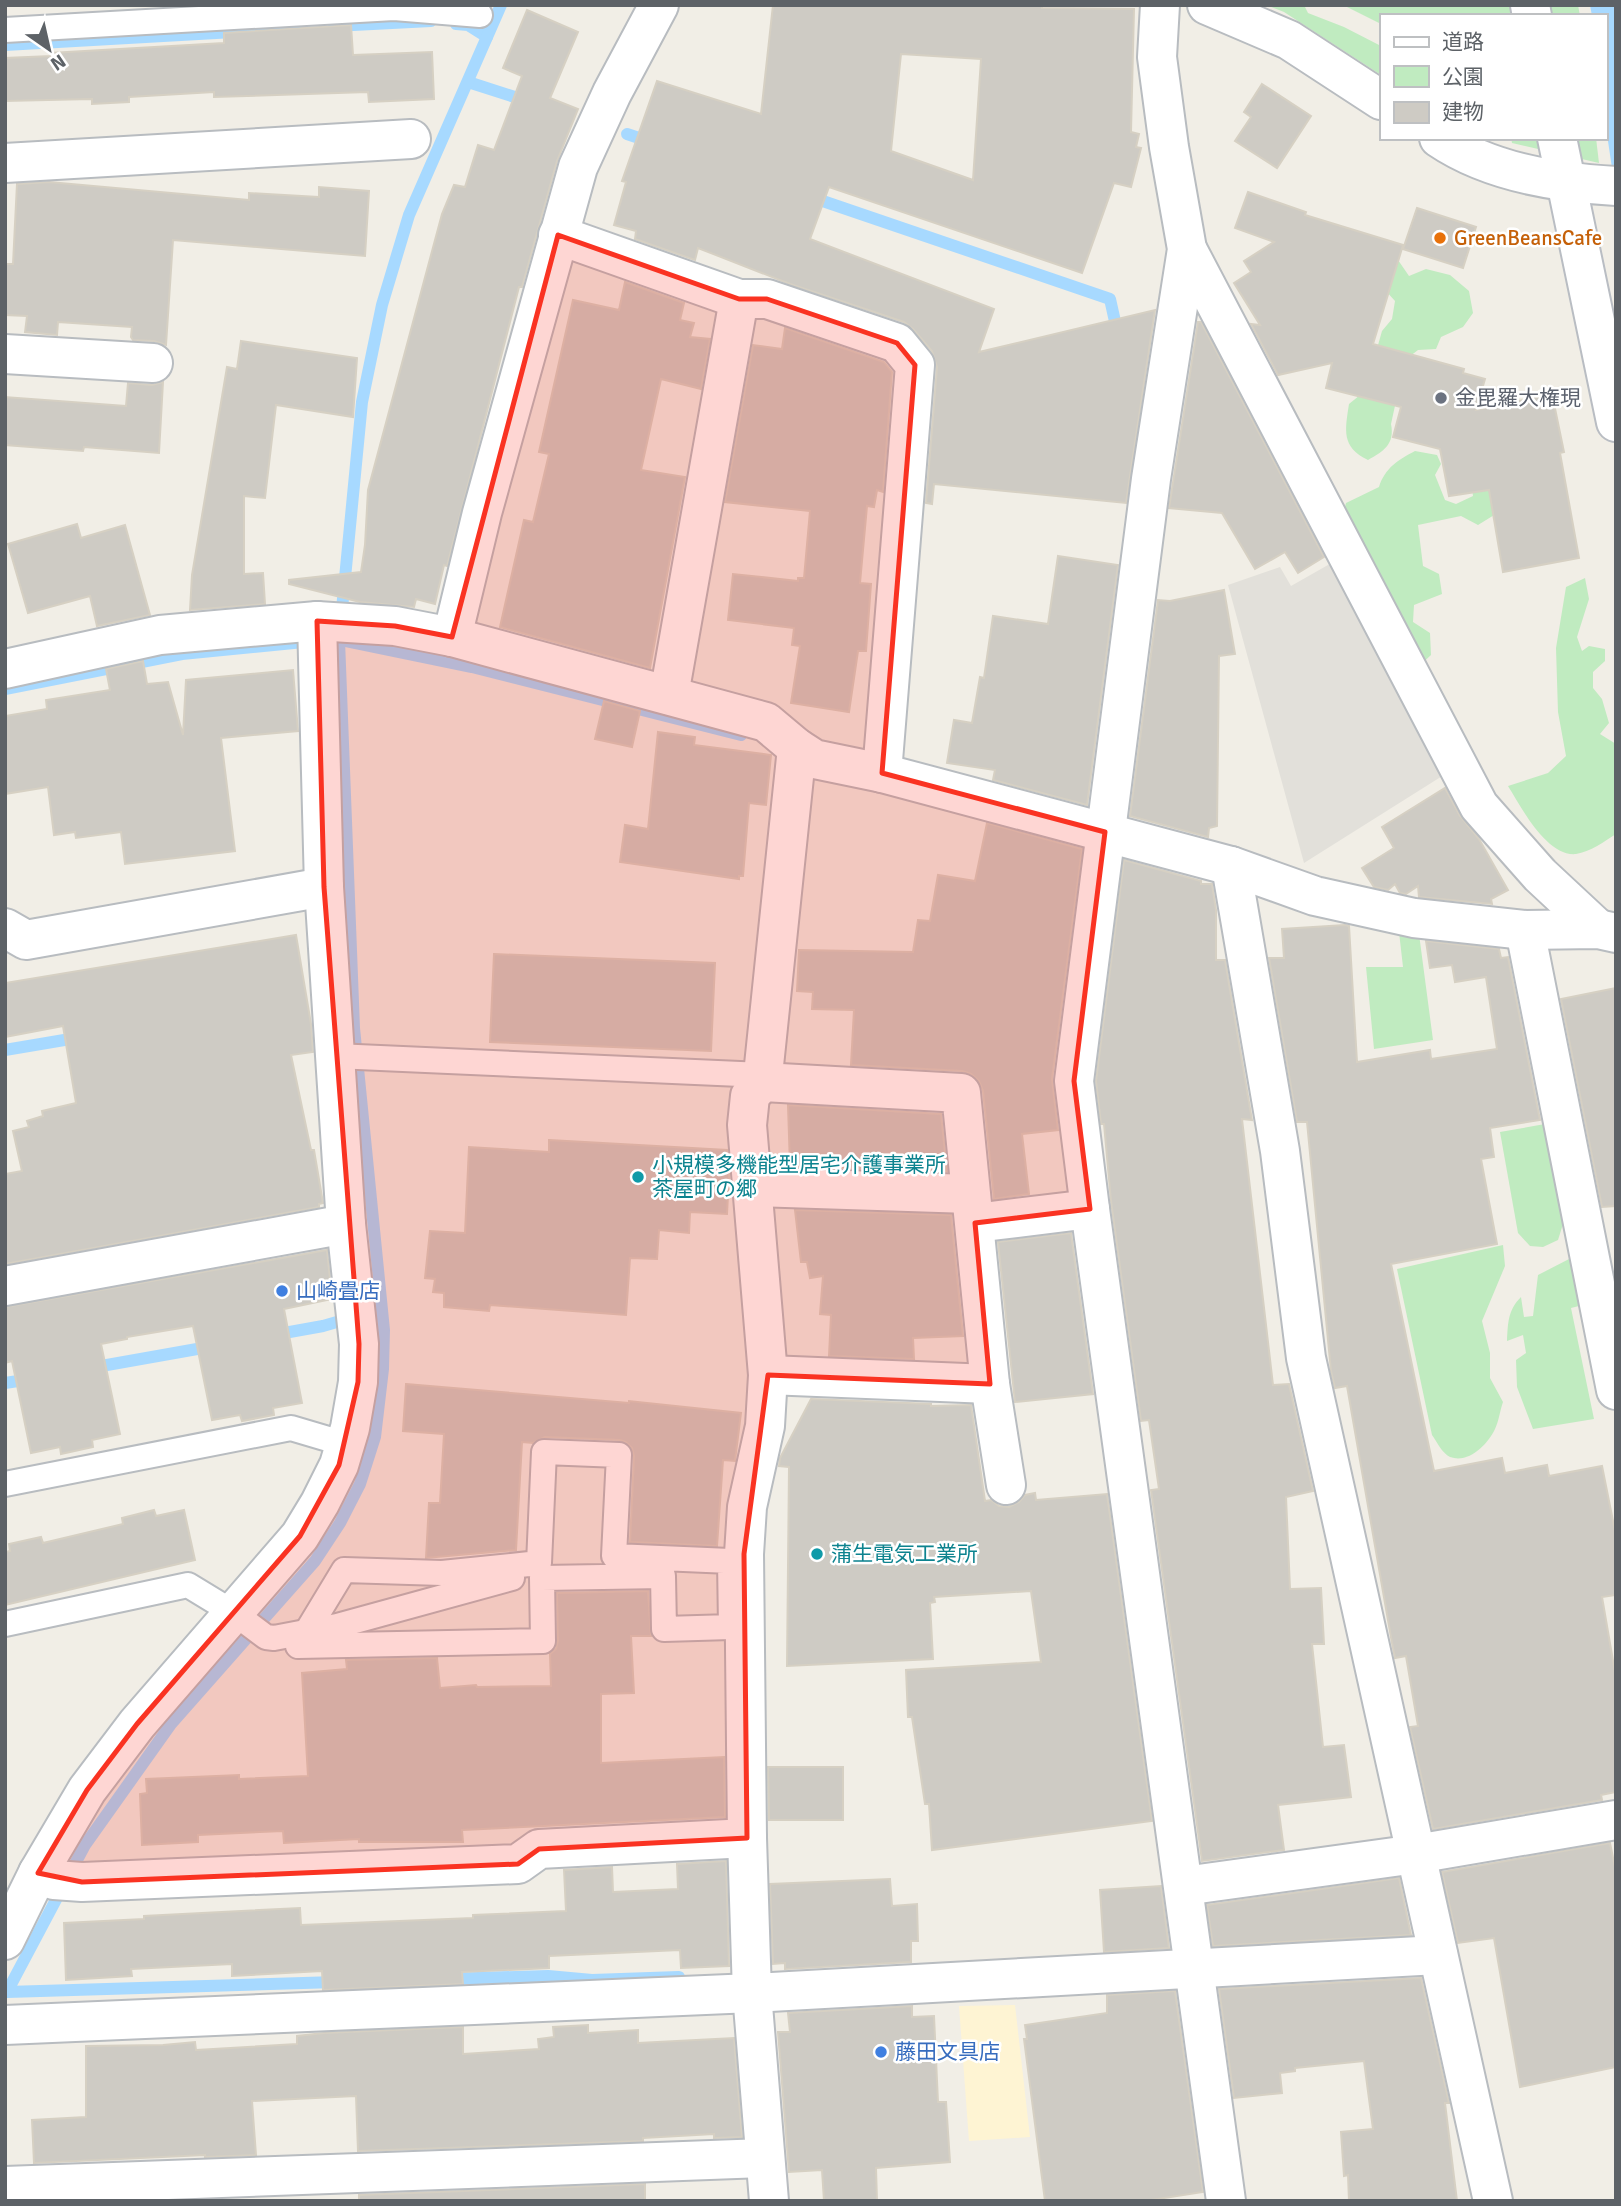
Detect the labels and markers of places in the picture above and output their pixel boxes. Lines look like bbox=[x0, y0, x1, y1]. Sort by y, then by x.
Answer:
place label: GreenBeansCafe bbox=[1454, 225, 1602, 251]
marker: GreenBeansCafe bbox=[1432, 230, 1448, 246]
place label: 金毘羅大権現 bbox=[1455, 385, 1581, 411]
marker: 金毘羅大権現 bbox=[1433, 390, 1449, 406]
place label: 小規模多機能型居宅介護事業所 茶屋町の郷 bbox=[652, 1152, 946, 1202]
marker: 小規模多機能型居宅介護事業所 茶屋町の郷 bbox=[630, 1169, 646, 1185]
place label: 山崎畳店 bbox=[296, 1278, 380, 1304]
marker: 山崎畳店 bbox=[274, 1283, 290, 1299]
place label: 蒲生電気工業所 bbox=[831, 1541, 978, 1567]
marker: 蒲生電気工業所 bbox=[809, 1546, 825, 1562]
place label: 藤田文具店 bbox=[895, 2039, 1000, 2065]
marker: 藤田文具店 bbox=[873, 2044, 889, 2060]

